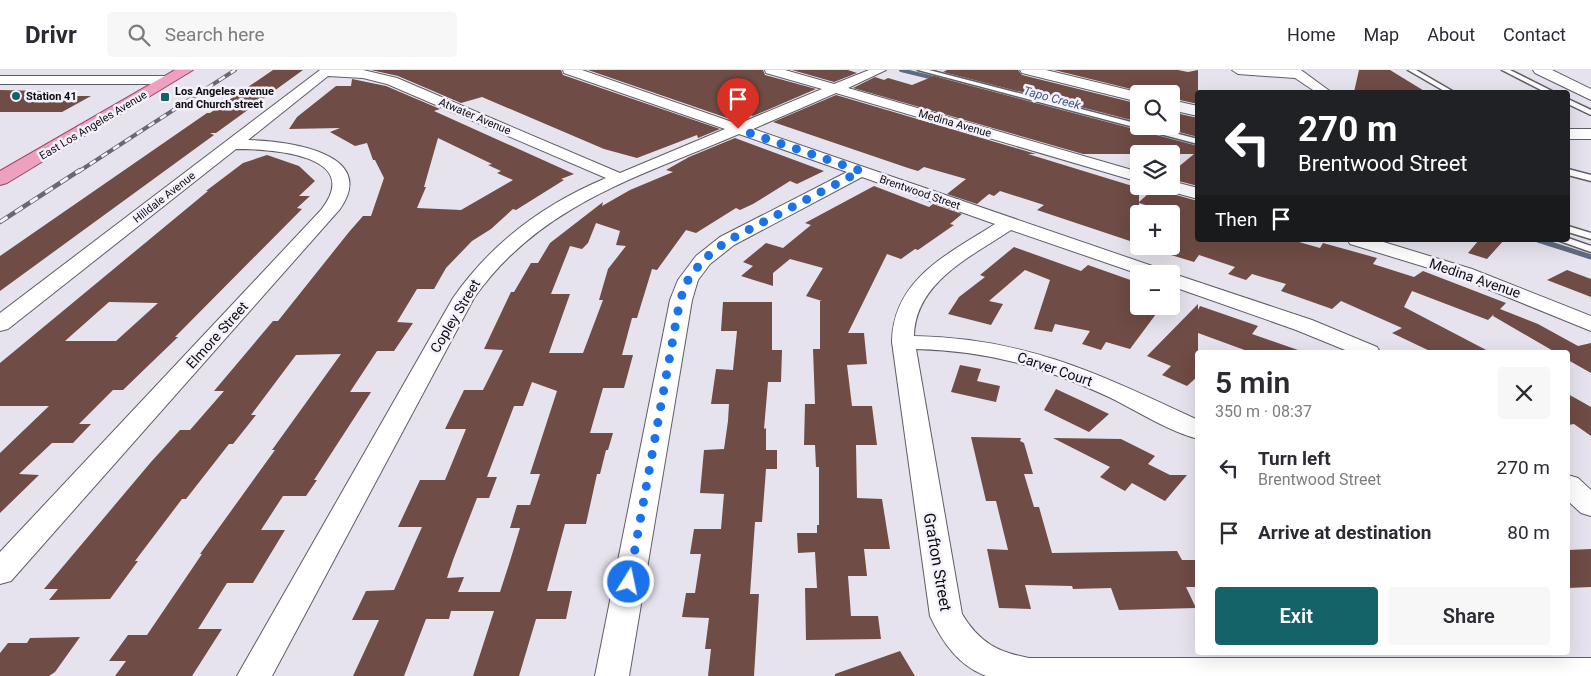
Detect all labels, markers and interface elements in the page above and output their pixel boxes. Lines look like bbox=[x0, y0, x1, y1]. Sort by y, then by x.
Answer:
search box bbox=[107, 12, 457, 57]
text: Drivr bbox=[25, 21, 77, 49]
icon: search bbox=[125, 21, 153, 49]
text: Search here bbox=[165, 23, 265, 46]
text: Home bbox=[1287, 24, 1336, 45]
text: Map bbox=[1364, 24, 1399, 45]
text: About bbox=[1427, 24, 1475, 45]
text: Contact bbox=[1503, 24, 1566, 45]
pin bbox=[717, 78, 759, 129]
water label: Tapo Creek bbox=[1022, 84, 1083, 113]
place label: Los Angeles avenue and Church street bbox=[175, 85, 274, 111]
icon: arrive bbox=[724, 85, 752, 113]
map controls bbox=[1130, 85, 1180, 315]
button: search bbox=[1130, 85, 1180, 135]
street label: East Los Angeles Avenue bbox=[37, 88, 149, 163]
marker: Station 41 bbox=[10, 90, 22, 102]
place label: Station 41 bbox=[26, 90, 77, 103]
marker: Los Angeles avenue and Church street bbox=[159, 91, 171, 103]
street label: Atwater Avenue bbox=[437, 95, 513, 138]
street label: Medina Avenue bbox=[917, 107, 993, 140]
text: 270 m bbox=[1298, 109, 1397, 150]
icon: left bbox=[1215, 110, 1280, 175]
button: layers bbox=[1130, 145, 1180, 195]
text: Brentwood Street bbox=[1298, 151, 1468, 176]
street label: Hilldale Avenue bbox=[131, 169, 198, 226]
street label: Brentwood Street bbox=[878, 173, 962, 213]
button: + bbox=[1130, 205, 1180, 255]
icon: arrive bbox=[1267, 205, 1295, 233]
text: Then bbox=[1215, 208, 1257, 231]
street label: Medina Avenue bbox=[1427, 255, 1523, 301]
button: − bbox=[1130, 265, 1180, 315]
street label: Copley Street bbox=[427, 276, 483, 356]
street label: Elmore Street bbox=[183, 298, 251, 372]
street label: Carver Court bbox=[1015, 349, 1095, 389]
text: 5 min bbox=[1215, 365, 1290, 400]
button: close bbox=[1498, 367, 1550, 419]
text: 350 m · 08:37 bbox=[1215, 402, 1312, 421]
text: Turn left bbox=[1258, 447, 1331, 470]
icon: left bbox=[1215, 454, 1243, 482]
text: 270 m bbox=[1497, 456, 1550, 479]
text: Brentwood Street bbox=[1258, 470, 1381, 489]
street label: Grafton Street bbox=[920, 511, 956, 613]
icon: arrive bbox=[1215, 519, 1243, 547]
text: Arrive at destination bbox=[1258, 521, 1431, 544]
text: 80 m bbox=[1507, 521, 1550, 544]
position arrow bbox=[602, 555, 654, 607]
button: Exit bbox=[1215, 587, 1378, 645]
button: Share bbox=[1388, 587, 1550, 645]

